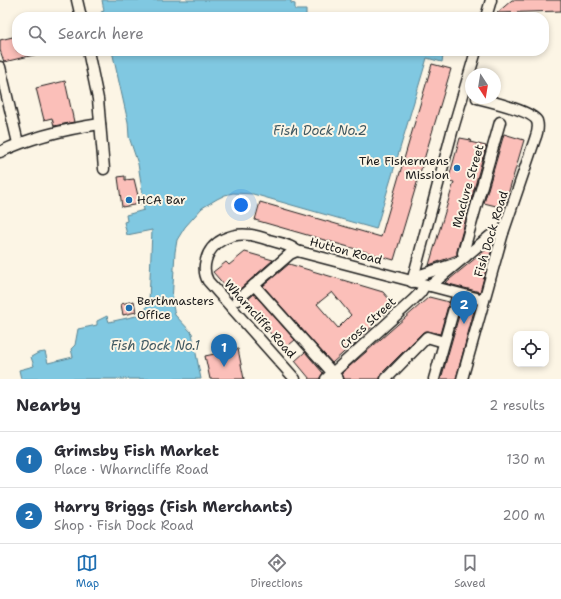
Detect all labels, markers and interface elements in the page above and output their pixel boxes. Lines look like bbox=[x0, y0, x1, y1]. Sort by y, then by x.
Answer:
search box bbox=[12, 12, 549, 56]
icon: search bbox=[26, 23, 48, 45]
text: Search here bbox=[58, 24, 144, 44]
north arrow bbox=[465, 68, 501, 104]
water label: Fish Dock No.2 bbox=[273, 122, 367, 139]
street label: Maclure Street bbox=[448, 142, 488, 230]
place label: The Fishermens Mission bbox=[359, 153, 449, 183]
marker: The Fishermens Mission bbox=[452, 163, 462, 173]
street label: Fish Dock Road bbox=[470, 189, 512, 279]
place label: HCA Bar bbox=[137, 192, 186, 208]
marker: HCA Bar bbox=[124, 195, 134, 205]
your location bbox=[231, 195, 251, 215]
street label: Hutton Road bbox=[308, 234, 384, 268]
street label: Wharncliffe Road bbox=[220, 276, 300, 362]
pin: 2 bbox=[451, 291, 477, 324]
place label: Berthmasters Office bbox=[137, 293, 214, 323]
street label: Cross Street bbox=[337, 294, 399, 352]
marker: Berthmasters Office bbox=[124, 303, 134, 313]
map controls bbox=[513, 331, 549, 367]
button: locate bbox=[513, 331, 549, 367]
pin: 1 bbox=[211, 334, 237, 367]
water label: Fish Dock No.1 bbox=[110, 337, 200, 354]
text: Nearby bbox=[16, 394, 81, 416]
text: 2 results bbox=[489, 397, 545, 414]
text: Grimsby Fish Market bbox=[54, 441, 219, 461]
text: 1 bbox=[26, 451, 32, 468]
text: 130 m bbox=[507, 451, 545, 468]
text: Place · Wharncliffe Road bbox=[54, 461, 209, 478]
text: Harry Briggs (Fish Merchants) bbox=[54, 497, 293, 517]
text: 2 bbox=[24, 507, 34, 524]
text: 200 m bbox=[503, 507, 545, 524]
text: Shop · Fish Dock Road bbox=[54, 517, 193, 534]
tab: Map bbox=[76, 552, 99, 591]
tab: Directions bbox=[250, 552, 303, 591]
tab: Saved bbox=[454, 552, 485, 591]

